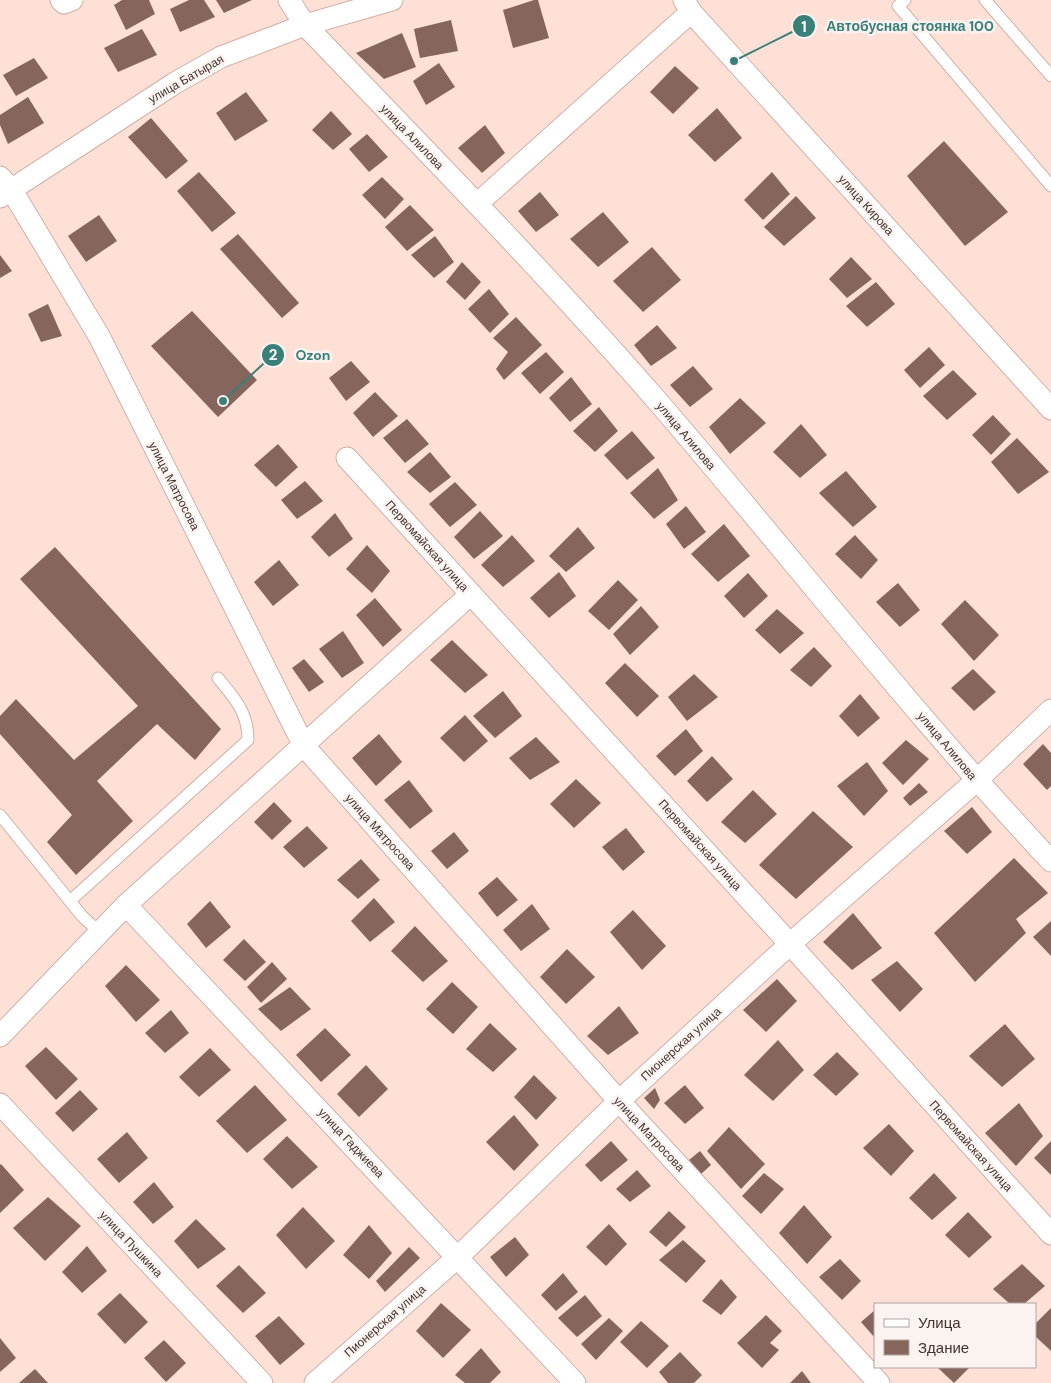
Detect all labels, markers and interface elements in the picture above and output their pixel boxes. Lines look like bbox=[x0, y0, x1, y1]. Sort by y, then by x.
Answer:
callout: Автобусная стоянка 100 bbox=[791, 12, 1004, 41]
text: 1 bbox=[801, 17, 807, 37]
text: Автобусная стоянка 100 bbox=[826, 17, 994, 35]
street label: улица Батырая bbox=[145, 51, 227, 107]
street label: улица Алилова bbox=[377, 101, 447, 173]
street label: улица Кирова bbox=[835, 171, 898, 239]
callout: Ozon bbox=[261, 341, 341, 370]
text: 2 bbox=[269, 345, 278, 365]
text: Ozon bbox=[295, 346, 331, 364]
street label: улица Алилова bbox=[653, 398, 720, 474]
street label: улица Матросова bbox=[145, 439, 203, 533]
street label: Первомайская улица bbox=[382, 497, 472, 595]
street label: улица Алилова bbox=[914, 708, 981, 784]
street label: улица Матросова bbox=[342, 790, 419, 874]
street label: Первомайская улица bbox=[655, 796, 745, 894]
street label: Пионерская улица bbox=[637, 1003, 725, 1084]
street label: улица Матросова bbox=[610, 1093, 688, 1175]
street label: Первомайская улица bbox=[926, 1097, 1016, 1195]
street label: улица Гаджиева bbox=[314, 1105, 388, 1182]
street label: улица Пушкина bbox=[96, 1207, 166, 1281]
street label: Пионерская улица bbox=[341, 1281, 429, 1361]
legend bbox=[874, 1303, 1036, 1368]
text: Улица bbox=[918, 1313, 961, 1333]
text: Здание bbox=[918, 1338, 969, 1358]

